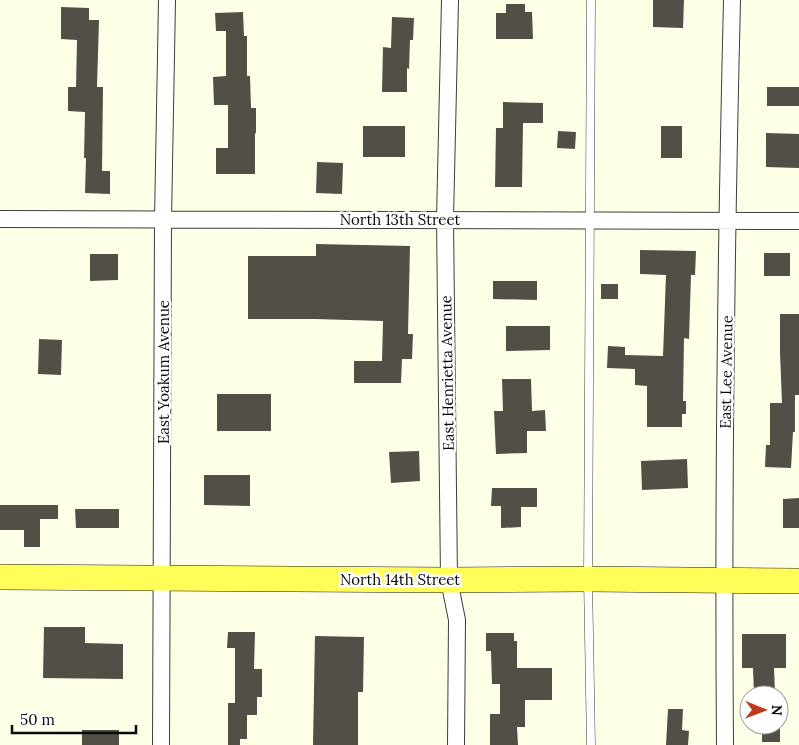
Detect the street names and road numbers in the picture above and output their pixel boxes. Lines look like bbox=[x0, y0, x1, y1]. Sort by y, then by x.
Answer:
street label: North 13th Street bbox=[340, 210, 460, 229]
street label: East Henrietta Avenue bbox=[436, 295, 458, 451]
street label: East Yoakum Avenue bbox=[154, 300, 173, 444]
street label: East Lee Avenue bbox=[716, 315, 736, 429]
street label: North 14th Street bbox=[340, 570, 460, 589]

